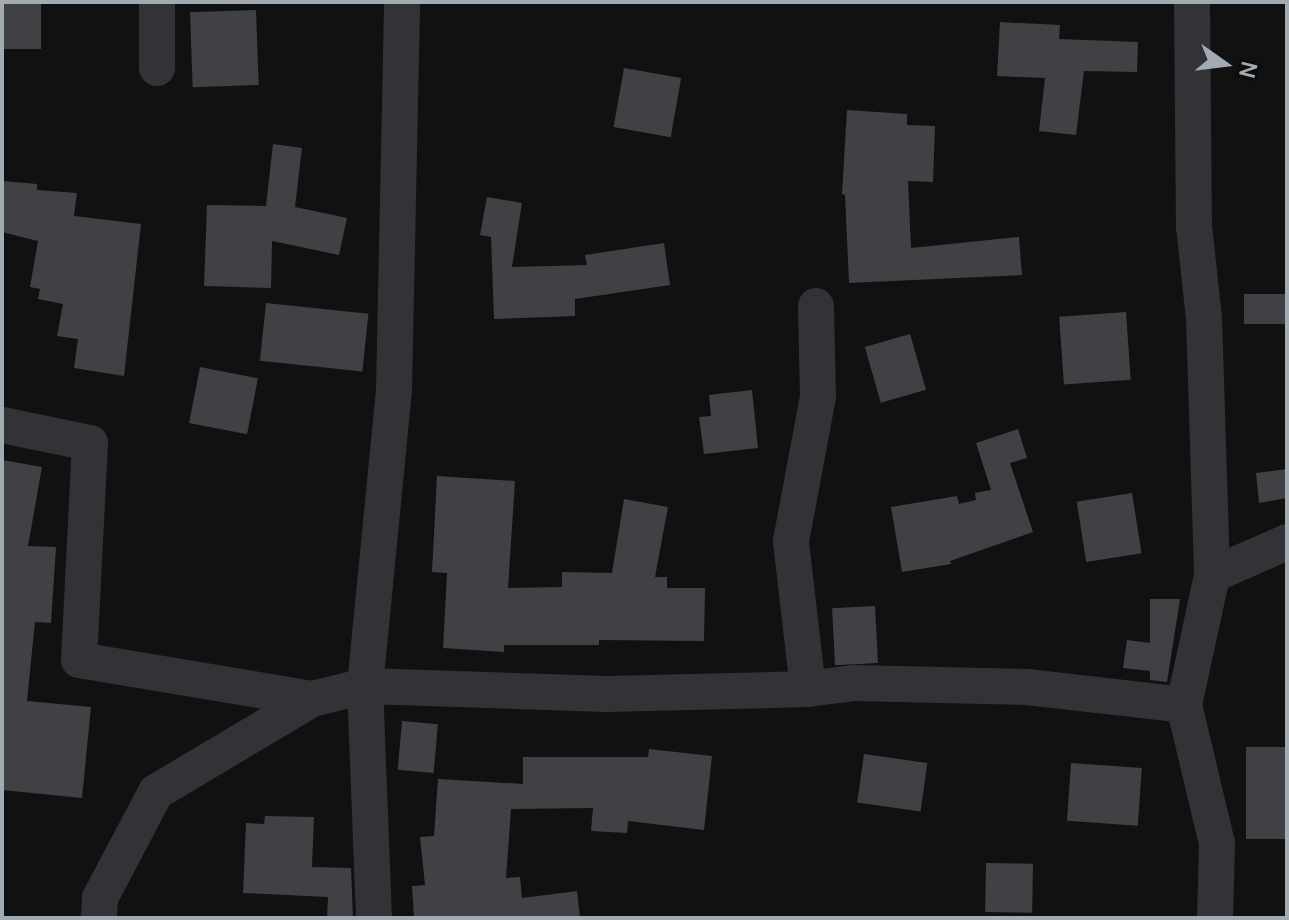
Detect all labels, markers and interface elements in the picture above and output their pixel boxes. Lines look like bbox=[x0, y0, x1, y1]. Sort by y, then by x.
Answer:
north arrow bbox=[1185, 24, 1265, 104]
text: N bbox=[1232, 59, 1265, 81]

